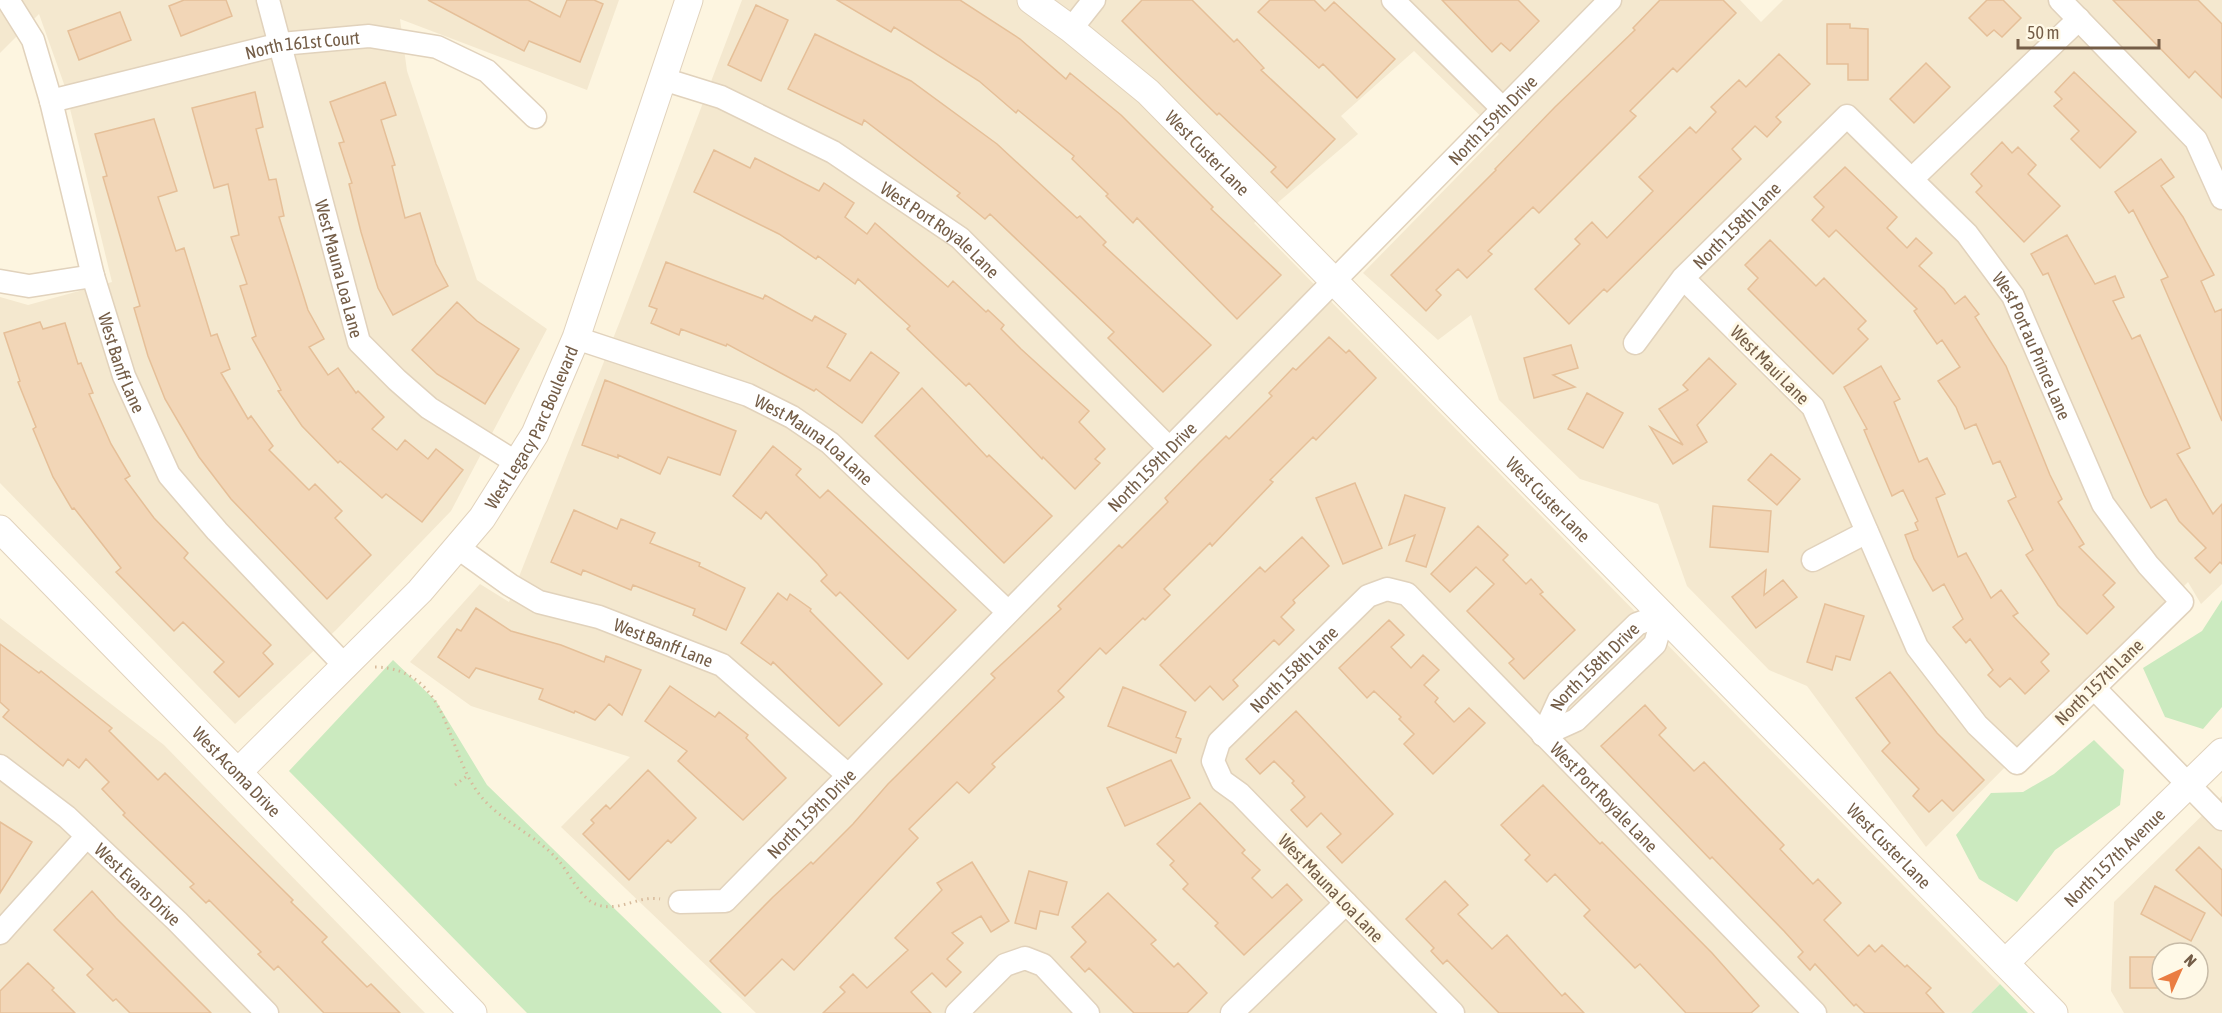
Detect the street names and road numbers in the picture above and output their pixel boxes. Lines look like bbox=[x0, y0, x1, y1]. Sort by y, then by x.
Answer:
street label: North 161st Court bbox=[243, 26, 360, 63]
street label: North 159th Drive bbox=[1444, 71, 1541, 169]
street label: West Custer Lane bbox=[1161, 106, 1254, 200]
street label: West Port Royale Lane bbox=[877, 177, 1004, 282]
street label: North 158th Lane bbox=[1688, 177, 1785, 273]
street label: West Mauna Loa Lane bbox=[311, 197, 368, 340]
street label: West Port au Prince Lane bbox=[1988, 268, 2076, 423]
street label: West Banff Lane bbox=[94, 310, 150, 416]
street label: West Maui Lane bbox=[1726, 321, 1814, 409]
street label: West Legacy Parc Boulevard bbox=[480, 343, 582, 513]
street label: West Mauna Loa Lane bbox=[751, 390, 878, 489]
street label: North 159th Drive bbox=[1103, 417, 1200, 516]
street label: West Custer Lane bbox=[1502, 452, 1595, 546]
street label: West Banff Lane bbox=[611, 613, 716, 671]
street label: North 158th Drive bbox=[1545, 618, 1643, 714]
street label: North 158th Lane bbox=[1245, 621, 1342, 717]
street label: North 157th Lane bbox=[2050, 635, 2148, 729]
street label: West Acoma Drive bbox=[188, 722, 286, 821]
street label: West Port Royale Lane bbox=[1546, 737, 1663, 856]
street label: North 159th Drive bbox=[763, 764, 860, 862]
street label: West Custer Lane bbox=[1843, 799, 1936, 893]
street label: North 157th Avenue bbox=[2059, 803, 2169, 911]
street label: West Mauna Loa Lane bbox=[1274, 830, 1388, 946]
street label: West Evans Drive bbox=[91, 839, 185, 930]

